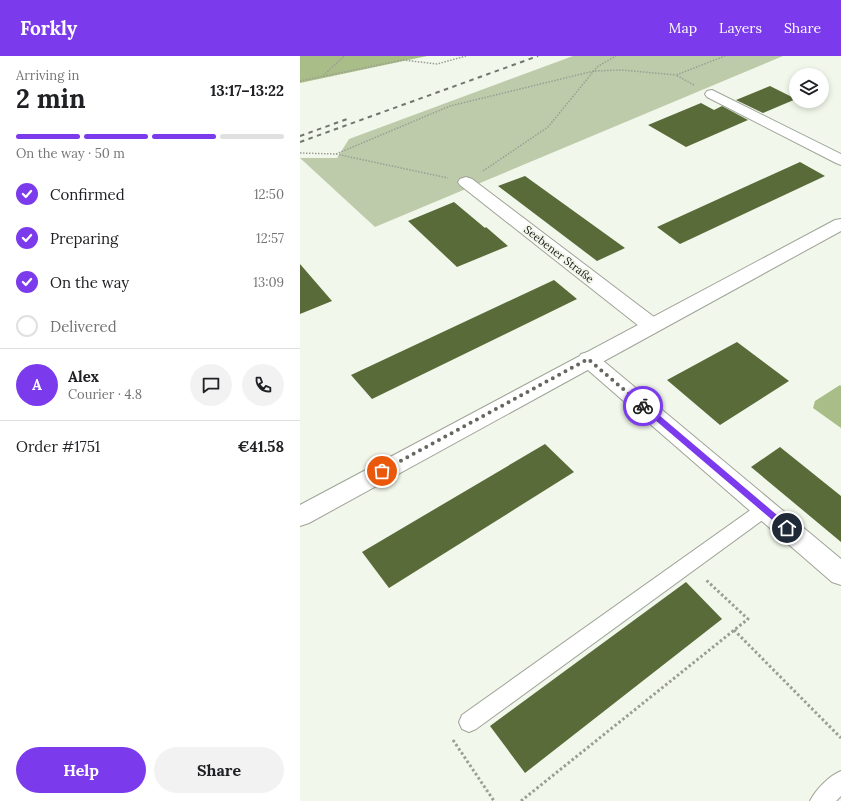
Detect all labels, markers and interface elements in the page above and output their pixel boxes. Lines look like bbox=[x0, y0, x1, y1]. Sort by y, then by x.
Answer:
text: Forkly bbox=[20, 16, 77, 40]
text: Map bbox=[669, 19, 697, 37]
text: Layers bbox=[719, 19, 762, 37]
text: Share bbox=[784, 19, 821, 37]
text: Arriving in bbox=[16, 67, 79, 84]
map controls bbox=[789, 68, 829, 108]
button: layers bbox=[789, 68, 829, 108]
text: 13:17–13:22 bbox=[210, 81, 284, 100]
text: 2 min bbox=[16, 82, 86, 115]
text: On the way · 50 m bbox=[16, 145, 125, 162]
icon: check bbox=[16, 183, 38, 205]
text: Confirmed bbox=[50, 185, 125, 204]
text: 12:50 bbox=[254, 186, 284, 203]
street label: Seebener Straße bbox=[521, 222, 597, 286]
icon: check bbox=[16, 227, 38, 249]
text: Preparing bbox=[50, 229, 118, 248]
text: 12:57 bbox=[256, 230, 284, 247]
icon: check bbox=[16, 271, 38, 293]
text: On the way bbox=[50, 273, 129, 292]
text: 13:09 bbox=[253, 274, 284, 291]
text: Delivered bbox=[50, 317, 117, 336]
button: chat bbox=[190, 364, 232, 406]
button: phone bbox=[242, 364, 284, 406]
text: Alex bbox=[68, 367, 99, 386]
text: A bbox=[32, 375, 42, 394]
text: Courier · 4.8 bbox=[68, 386, 142, 403]
courier bbox=[623, 386, 663, 426]
icon: bike bbox=[632, 395, 654, 417]
text: Order #1751 bbox=[16, 437, 100, 456]
text: €41.58 bbox=[237, 437, 284, 456]
pin bbox=[365, 454, 399, 488]
icon: bag bbox=[371, 460, 393, 482]
pin bbox=[770, 511, 804, 545]
icon: home bbox=[776, 517, 798, 539]
button: Help bbox=[16, 747, 146, 793]
button: Share bbox=[154, 747, 284, 793]

